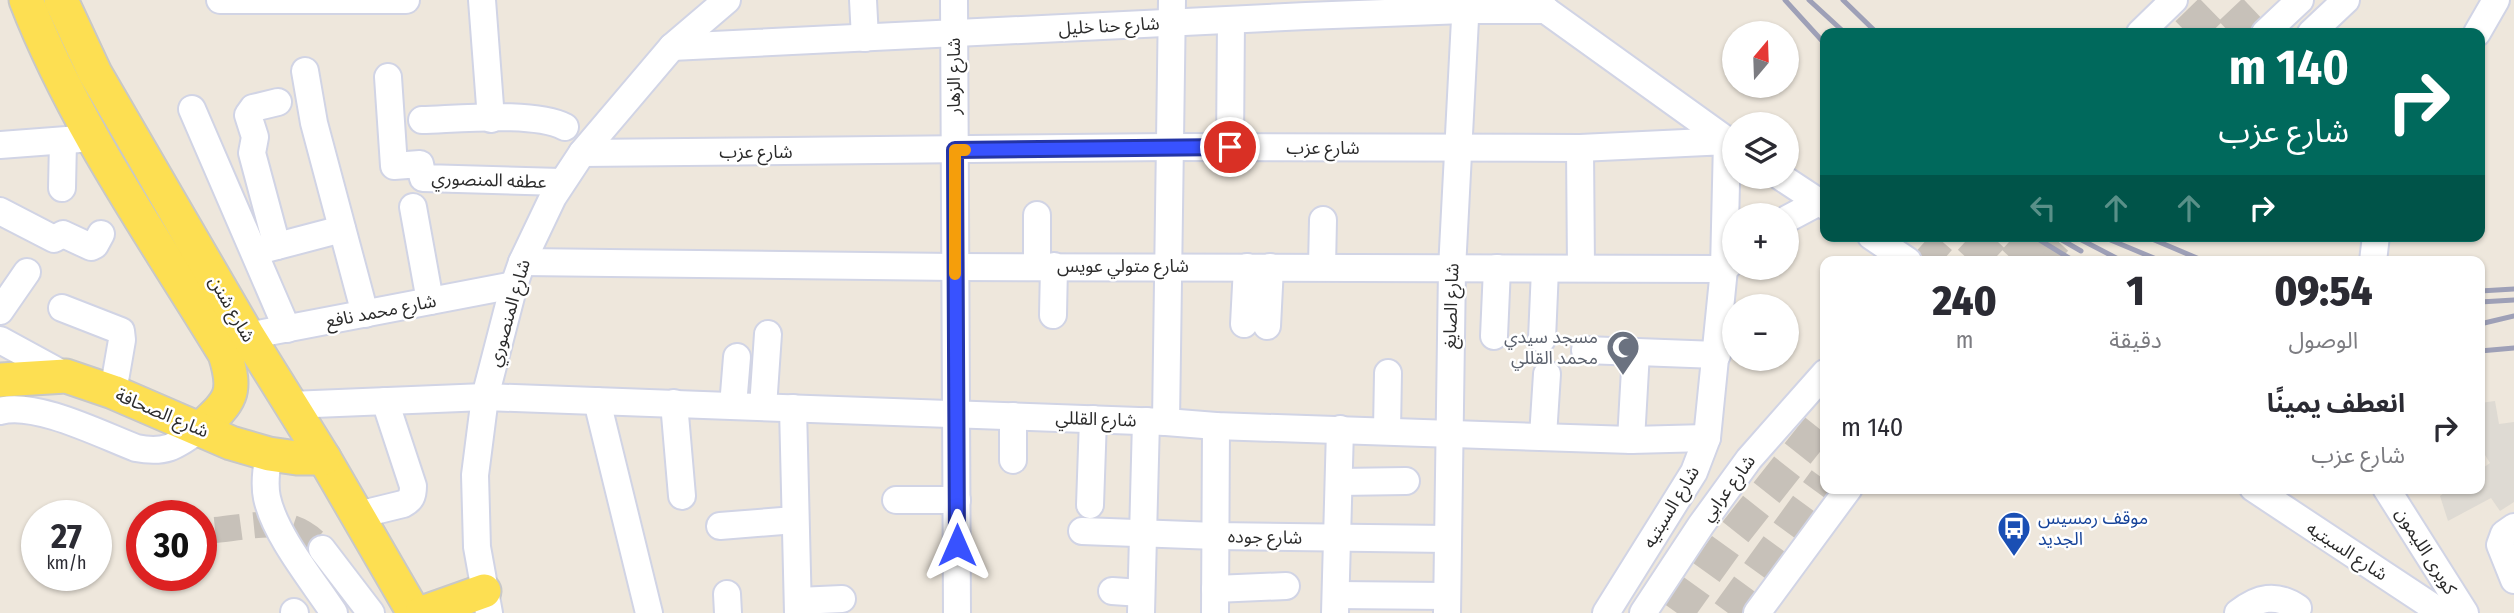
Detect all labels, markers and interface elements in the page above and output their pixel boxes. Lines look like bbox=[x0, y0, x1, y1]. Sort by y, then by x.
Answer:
street label: شارع حنا خليل bbox=[1058, 12, 1160, 43]
north arrow bbox=[1722, 21, 1799, 98]
map controls bbox=[1722, 21, 1799, 371]
street label: شارع الزهار bbox=[943, 38, 968, 115]
text: 140 m bbox=[2229, 38, 2349, 97]
icon: right bbox=[2373, 56, 2464, 147]
button: layers bbox=[1722, 112, 1799, 189]
text: شارع عزب bbox=[2219, 112, 2349, 150]
pin bbox=[1200, 117, 1260, 177]
icon: arrive bbox=[1211, 128, 1249, 166]
street label: شارع عزب bbox=[1286, 137, 1360, 162]
street label: شارع عزب bbox=[719, 141, 793, 166]
street label: عطفه المنصوري bbox=[431, 167, 547, 195]
icon: left bbox=[2024, 189, 2062, 227]
icon: ahead bbox=[2097, 189, 2135, 227]
icon: ahead bbox=[2170, 189, 2208, 227]
icon: right bbox=[2243, 189, 2281, 227]
button: + bbox=[1722, 203, 1799, 280]
street label: شارع متولي عويس bbox=[1057, 255, 1189, 280]
street label: شارع المنصوري bbox=[483, 257, 538, 370]
street label: شارع الصايغ bbox=[1439, 263, 1466, 349]
text: 1 bbox=[2126, 266, 2145, 316]
text: 09:54 bbox=[2274, 266, 2372, 316]
street label: شارع شنن bbox=[202, 272, 260, 348]
text: 240 bbox=[1933, 276, 1997, 326]
street label: شارع محمد نافع bbox=[324, 290, 439, 335]
button: − bbox=[1722, 294, 1799, 371]
place label: مسجد سيدي محمد القللي bbox=[1504, 326, 1598, 371]
text: m bbox=[1956, 326, 1974, 354]
text: دقيقة bbox=[2109, 326, 2162, 354]
text: الوصول bbox=[2288, 326, 2358, 354]
mosque icon: مسجد سيدي محمد القللي bbox=[1604, 328, 1642, 377]
street label: شارع الصحافة bbox=[111, 384, 212, 445]
text: انعطف يمينًا bbox=[2267, 388, 2405, 419]
street label: شارع القللي bbox=[1055, 407, 1137, 434]
icon: right bbox=[2426, 409, 2464, 447]
text: 140 m bbox=[1841, 412, 1903, 443]
text: شارع عزب bbox=[2311, 441, 2405, 469]
street label: شارع عرابي bbox=[1696, 450, 1762, 527]
street label: شارع السبتيه bbox=[1638, 462, 1707, 554]
speed limit sign: 30 bbox=[126, 500, 217, 591]
street label: كوبرى الليمون bbox=[2391, 504, 2462, 599]
place label: موقف رمسيس الجديد bbox=[2038, 507, 2148, 550]
position arrow bbox=[920, 508, 994, 582]
bus stop icon: موقف رمسيس الجديد bbox=[1995, 509, 2033, 558]
text: 27 bbox=[51, 515, 82, 557]
street label: شارع السبتيه bbox=[2301, 517, 2392, 588]
street label: شارع جوده bbox=[1228, 525, 1302, 552]
text: km/h bbox=[46, 552, 87, 574]

